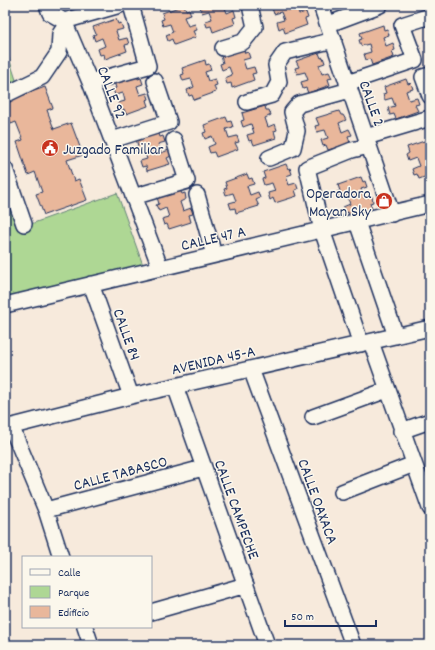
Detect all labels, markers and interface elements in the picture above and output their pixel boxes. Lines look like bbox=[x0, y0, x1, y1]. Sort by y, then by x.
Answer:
street label: CALLE 92 bbox=[90, 63, 131, 123]
street label: CALLE 2 bbox=[352, 78, 390, 130]
public building icon: Juzgado Familiar bbox=[40, 138, 60, 158]
place label: Juzgado Familiar bbox=[63, 139, 163, 162]
place label: Operadora Mayan Sky bbox=[306, 183, 372, 224]
shop icon: Operadora Mayan Sky bbox=[374, 191, 394, 211]
street label: CALLE 47 A bbox=[179, 221, 248, 258]
street label: CALLE 84 bbox=[106, 306, 146, 364]
street label: AVENIDA 45-A bbox=[169, 341, 258, 382]
street label: CALLE TABASCO bbox=[71, 451, 170, 498]
street label: CALLE OAXACA bbox=[291, 456, 343, 548]
street label: CALLE CAMPECHE bbox=[207, 457, 265, 564]
legend bbox=[22, 556, 152, 628]
text: Calle bbox=[58, 565, 81, 582]
text: Parque bbox=[58, 585, 89, 602]
scale bar bbox=[285, 602, 376, 628]
text: Edificio bbox=[58, 605, 89, 622]
text: 50 m bbox=[291, 609, 314, 626]

